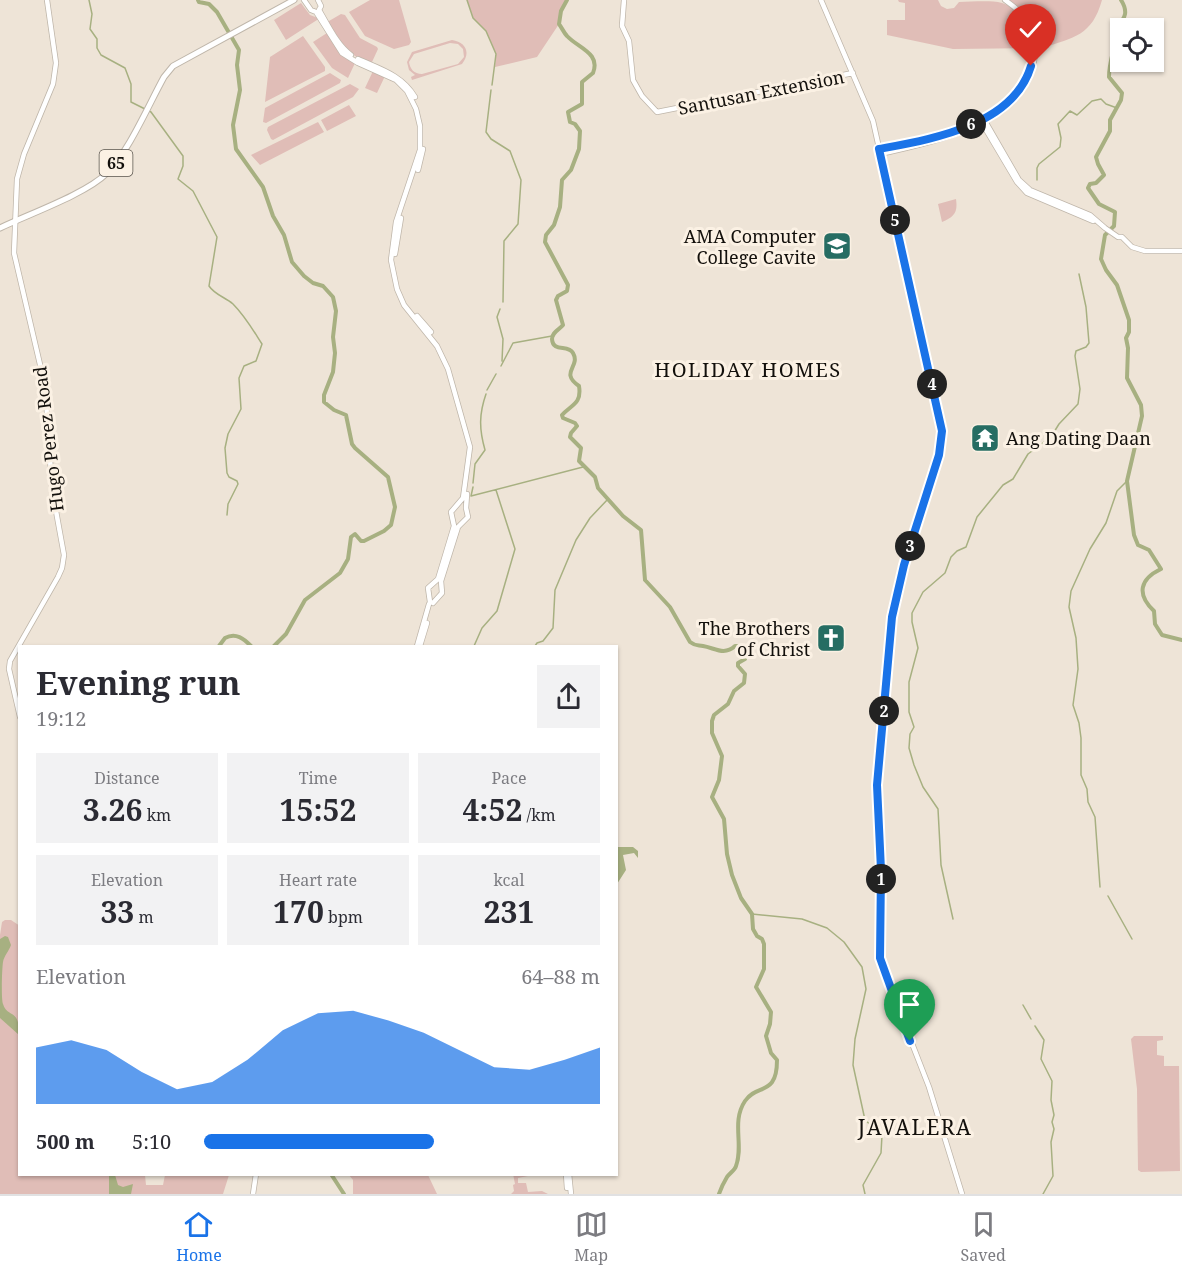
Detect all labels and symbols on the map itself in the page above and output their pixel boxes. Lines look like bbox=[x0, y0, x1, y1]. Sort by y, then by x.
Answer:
pin bbox=[1005, 4, 1056, 66]
street label: Santusan Extension bbox=[676, 64, 847, 120]
pin: 6 bbox=[956, 109, 986, 139]
road number: 65 bbox=[100, 150, 132, 176]
pin: 5 bbox=[880, 205, 910, 235]
place label: AMA Computer College Cavite bbox=[684, 224, 817, 269]
school or university icon: AMA Computer College Cavite bbox=[821, 230, 853, 262]
district label: HOLIDAY HOMES bbox=[654, 356, 842, 383]
street label: Hugo Perez Road bbox=[27, 365, 69, 513]
pin: 4 bbox=[917, 369, 947, 399]
temple icon: Ang Dating Daan bbox=[969, 422, 1001, 454]
place label: Ang Dating Daan bbox=[1006, 426, 1151, 450]
pin: 3 bbox=[895, 531, 925, 561]
place label: The Brothers of Christ bbox=[699, 616, 810, 661]
church icon: The Brothers of Christ bbox=[815, 622, 847, 654]
pin: 2 bbox=[869, 696, 899, 726]
pin: 1 bbox=[866, 864, 896, 894]
pin bbox=[884, 979, 935, 1041]
district label: JAVALERA bbox=[857, 1113, 972, 1141]

